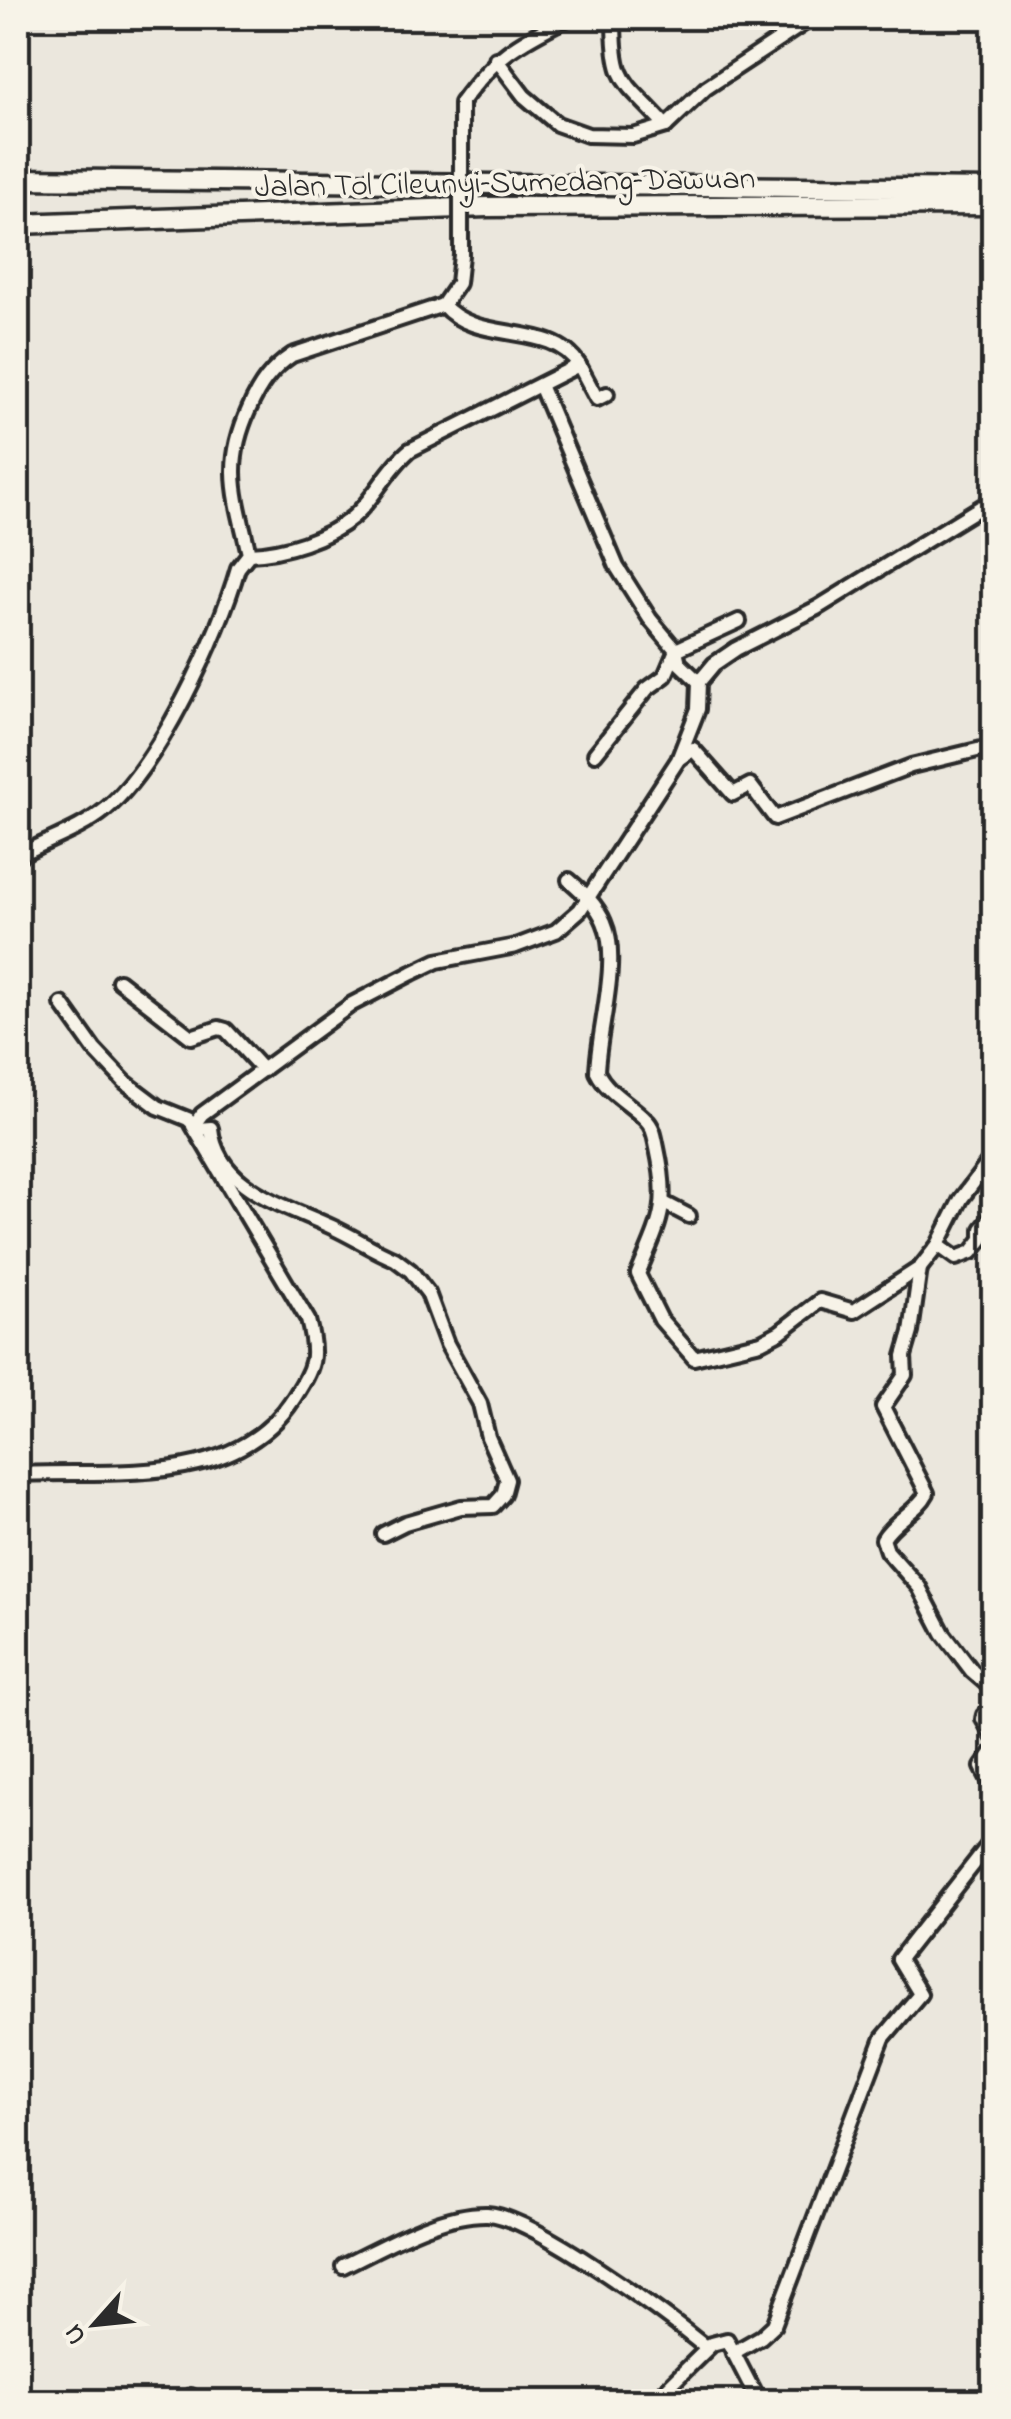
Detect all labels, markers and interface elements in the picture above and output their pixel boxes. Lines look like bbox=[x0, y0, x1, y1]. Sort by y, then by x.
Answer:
street label: Jalan Tol Cileunyi–Sumedang–Dawuan bbox=[254, 157, 756, 212]
north arrow bbox=[45, 2274, 145, 2374]
text: U bbox=[53, 2316, 98, 2351]

